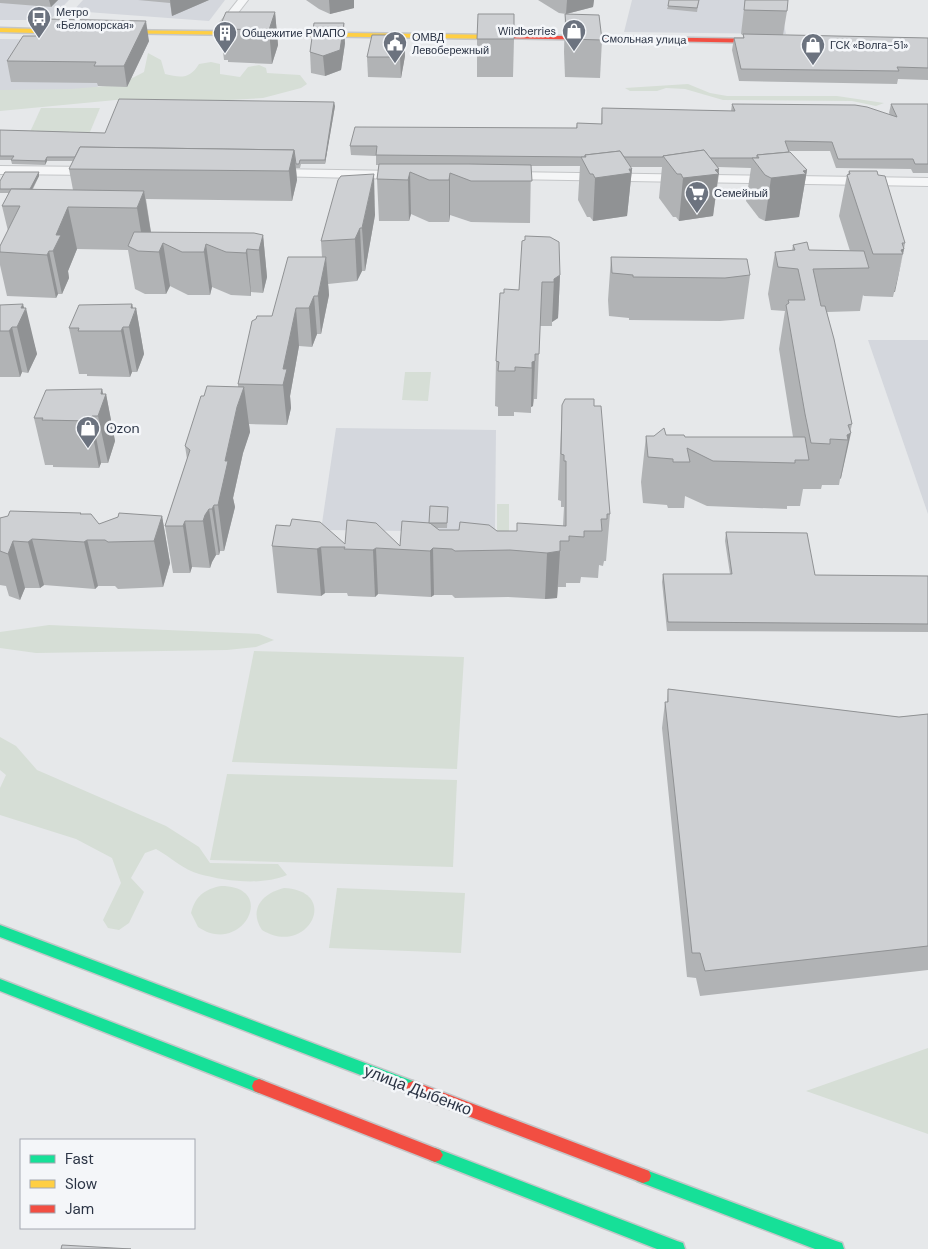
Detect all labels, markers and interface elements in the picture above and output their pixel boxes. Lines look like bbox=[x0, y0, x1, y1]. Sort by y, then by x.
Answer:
bus stop icon: Метро «Беломорская» bbox=[26, 5, 52, 39]
place label: Метро «Беломорская» bbox=[56, 5, 134, 32]
shop icon: Wildberries bbox=[561, 18, 587, 52]
building icon: Общежитие РМАПО bbox=[212, 20, 238, 54]
place label: Wildberries bbox=[498, 24, 556, 38]
place label: Общежитие РМАПО bbox=[242, 26, 346, 40]
public building icon: ОМВД Левобережный bbox=[382, 30, 408, 64]
place label: ОМВД Левобережный bbox=[412, 30, 489, 57]
street label: Смольная улица bbox=[601, 31, 687, 47]
shop icon: ГСК «Волга-51» bbox=[800, 32, 826, 66]
place label: ГСК «Волга-51» bbox=[830, 38, 908, 52]
supermarket icon: Семейный bbox=[684, 180, 710, 214]
place label: Семейный bbox=[714, 186, 768, 200]
shop icon: Ozon bbox=[75, 415, 101, 449]
place label: Ozon bbox=[106, 419, 140, 437]
street label: улица Дыбенко bbox=[361, 1060, 475, 1120]
legend bbox=[20, 1139, 195, 1229]
text: Fast bbox=[65, 1149, 94, 1169]
text: Slow bbox=[65, 1174, 98, 1194]
text: Jam bbox=[65, 1199, 94, 1219]

